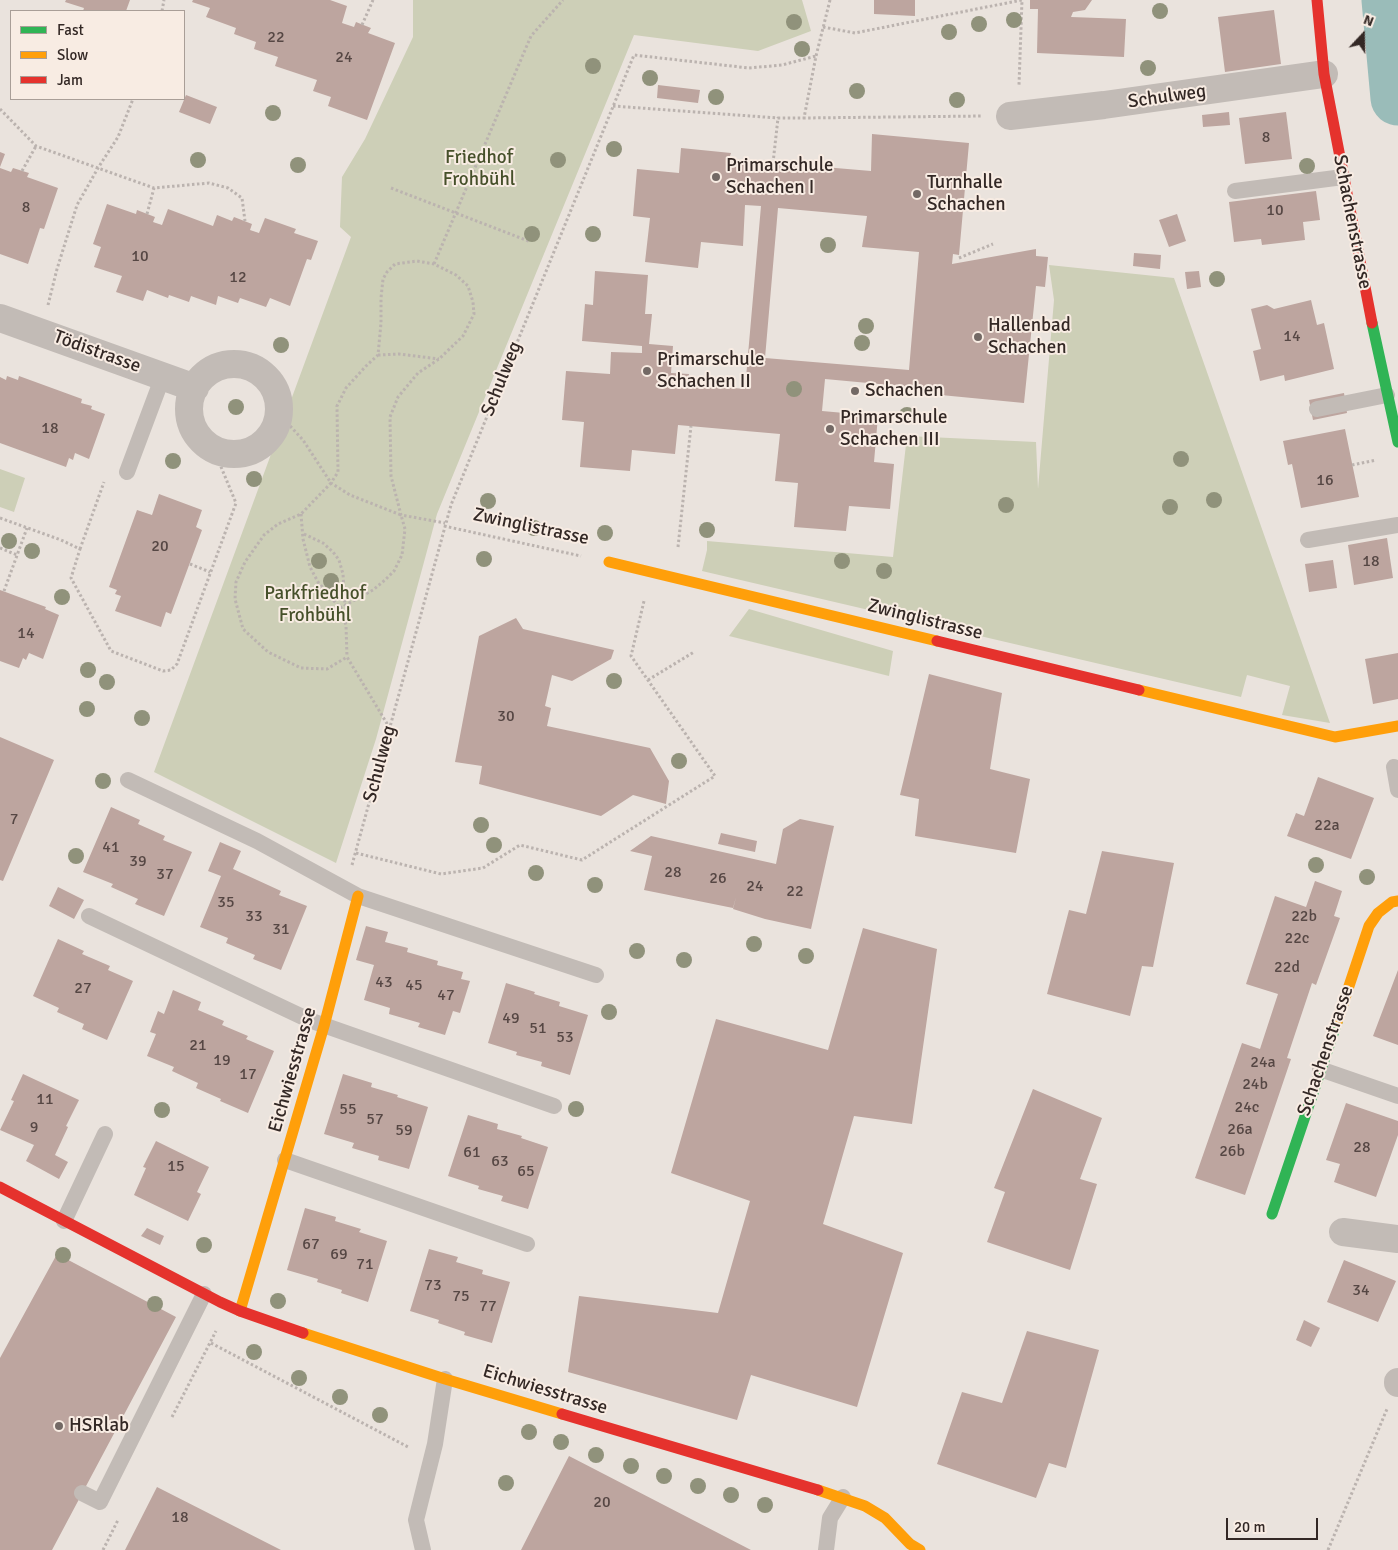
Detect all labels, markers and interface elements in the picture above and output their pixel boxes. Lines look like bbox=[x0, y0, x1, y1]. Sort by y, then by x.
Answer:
legend bbox=[10, 10, 185, 100]
north arrow bbox=[1338, 10, 1388, 60]
text: N bbox=[1361, 11, 1376, 30]
text: Fast bbox=[57, 21, 84, 39]
house number: 22 bbox=[267, 28, 285, 48]
text: Slow bbox=[57, 46, 88, 64]
house number: 24 bbox=[335, 48, 353, 68]
text: Jam bbox=[57, 71, 83, 89]
street label: Schulweg bbox=[1126, 80, 1208, 114]
house number: 8 bbox=[1262, 128, 1270, 148]
park label: Friedhof Frohbühl bbox=[443, 147, 515, 191]
street label: Schachenstrasse bbox=[1328, 153, 1376, 291]
place label: Primarschule Schachen I bbox=[726, 155, 834, 199]
marker: Primarschule Schachen I bbox=[710, 171, 722, 183]
place label: Turnhalle Schachen bbox=[927, 172, 1006, 216]
marker: Turnhalle Schachen bbox=[911, 188, 923, 200]
house number: 8 bbox=[22, 198, 30, 218]
house number: 10 bbox=[1266, 201, 1284, 221]
house number: 10 bbox=[131, 247, 149, 267]
house number: 12 bbox=[229, 268, 247, 288]
place label: Hallenbad Schachen bbox=[988, 315, 1071, 359]
street label: Tödistrasse bbox=[50, 326, 144, 378]
house number: 14 bbox=[1283, 327, 1301, 347]
marker: Hallenbad Schachen bbox=[972, 331, 984, 343]
street label: Schulweg bbox=[477, 338, 527, 420]
place label: Primarschule Schachen II bbox=[657, 349, 765, 393]
marker: Primarschule Schachen II bbox=[641, 365, 653, 377]
place label: Schachen bbox=[865, 380, 944, 402]
marker: Schachen bbox=[849, 385, 861, 397]
place label: Primarschule Schachen III bbox=[840, 407, 948, 451]
house number: 18 bbox=[41, 419, 59, 439]
marker: Primarschule Schachen III bbox=[824, 423, 836, 435]
house number: 16 bbox=[1316, 471, 1334, 491]
street label: Zwinglistrasse bbox=[471, 504, 591, 550]
house number: 20 bbox=[151, 537, 169, 557]
house number: 18 bbox=[1362, 552, 1380, 572]
park label: Parkfriedhof Frohbühl bbox=[264, 583, 366, 627]
street label: Zwinglistrasse bbox=[865, 595, 985, 645]
house number: 14 bbox=[17, 624, 35, 644]
house number: 30 bbox=[497, 707, 515, 727]
street label: Schulweg bbox=[359, 723, 401, 805]
house number: 7 bbox=[10, 810, 18, 830]
house number: 22a bbox=[1314, 816, 1340, 836]
house number: 41 bbox=[102, 838, 120, 858]
house number: 39 bbox=[129, 852, 147, 872]
house number: 28 bbox=[664, 863, 682, 883]
house number: 37 bbox=[156, 865, 174, 885]
house number: 26 bbox=[709, 869, 727, 889]
house number: 24 bbox=[746, 877, 764, 897]
house number: 22 bbox=[786, 882, 804, 902]
house number: 35 bbox=[217, 893, 235, 913]
house number: 33 bbox=[245, 907, 263, 927]
house number: 22b bbox=[1291, 907, 1317, 927]
house number: 31 bbox=[272, 920, 290, 940]
house number: 22c bbox=[1285, 929, 1309, 949]
house number: 22d bbox=[1274, 958, 1300, 978]
house number: 43 bbox=[375, 973, 393, 993]
house number: 45 bbox=[405, 976, 423, 996]
house number: 27 bbox=[74, 979, 92, 999]
street label: Schachenstrasse bbox=[1293, 983, 1359, 1119]
house number: 47 bbox=[437, 986, 455, 1006]
street label: Eichwiesstrasse bbox=[264, 1005, 322, 1135]
house number: 49 bbox=[502, 1009, 520, 1029]
house number: 51 bbox=[529, 1019, 547, 1039]
house number: 53 bbox=[556, 1028, 574, 1048]
house number: 21 bbox=[189, 1036, 207, 1056]
house number: 19 bbox=[213, 1051, 231, 1071]
house number: 24a bbox=[1250, 1053, 1276, 1073]
house number: 17 bbox=[239, 1065, 257, 1085]
house number: 24b bbox=[1242, 1075, 1268, 1095]
house number: 11 bbox=[36, 1090, 54, 1110]
house number: 24c bbox=[1235, 1098, 1259, 1118]
house number: 55 bbox=[339, 1100, 357, 1120]
house number: 57 bbox=[366, 1110, 384, 1130]
house number: 9 bbox=[30, 1118, 38, 1138]
house number: 26a bbox=[1227, 1120, 1253, 1140]
house number: 59 bbox=[395, 1121, 413, 1141]
house number: 28 bbox=[1353, 1138, 1371, 1158]
house number: 26b bbox=[1219, 1142, 1245, 1162]
house number: 61 bbox=[463, 1143, 481, 1163]
house number: 63 bbox=[491, 1152, 509, 1172]
house number: 15 bbox=[167, 1157, 185, 1177]
house number: 65 bbox=[517, 1162, 535, 1182]
house number: 67 bbox=[302, 1235, 320, 1255]
house number: 69 bbox=[330, 1245, 348, 1265]
house number: 71 bbox=[356, 1255, 374, 1275]
house number: 73 bbox=[424, 1276, 442, 1296]
house number: 34 bbox=[1352, 1281, 1370, 1301]
house number: 75 bbox=[452, 1287, 470, 1307]
house number: 77 bbox=[479, 1297, 497, 1317]
street label: Eichwiesstrasse bbox=[480, 1360, 610, 1420]
place label: HSRlab bbox=[69, 1415, 129, 1437]
marker: HSRlab bbox=[53, 1420, 65, 1432]
house number: 20 bbox=[593, 1493, 611, 1513]
house number: 18 bbox=[171, 1508, 189, 1528]
scale bar bbox=[1228, 1508, 1320, 1540]
text: 20 m bbox=[1234, 1518, 1265, 1536]

